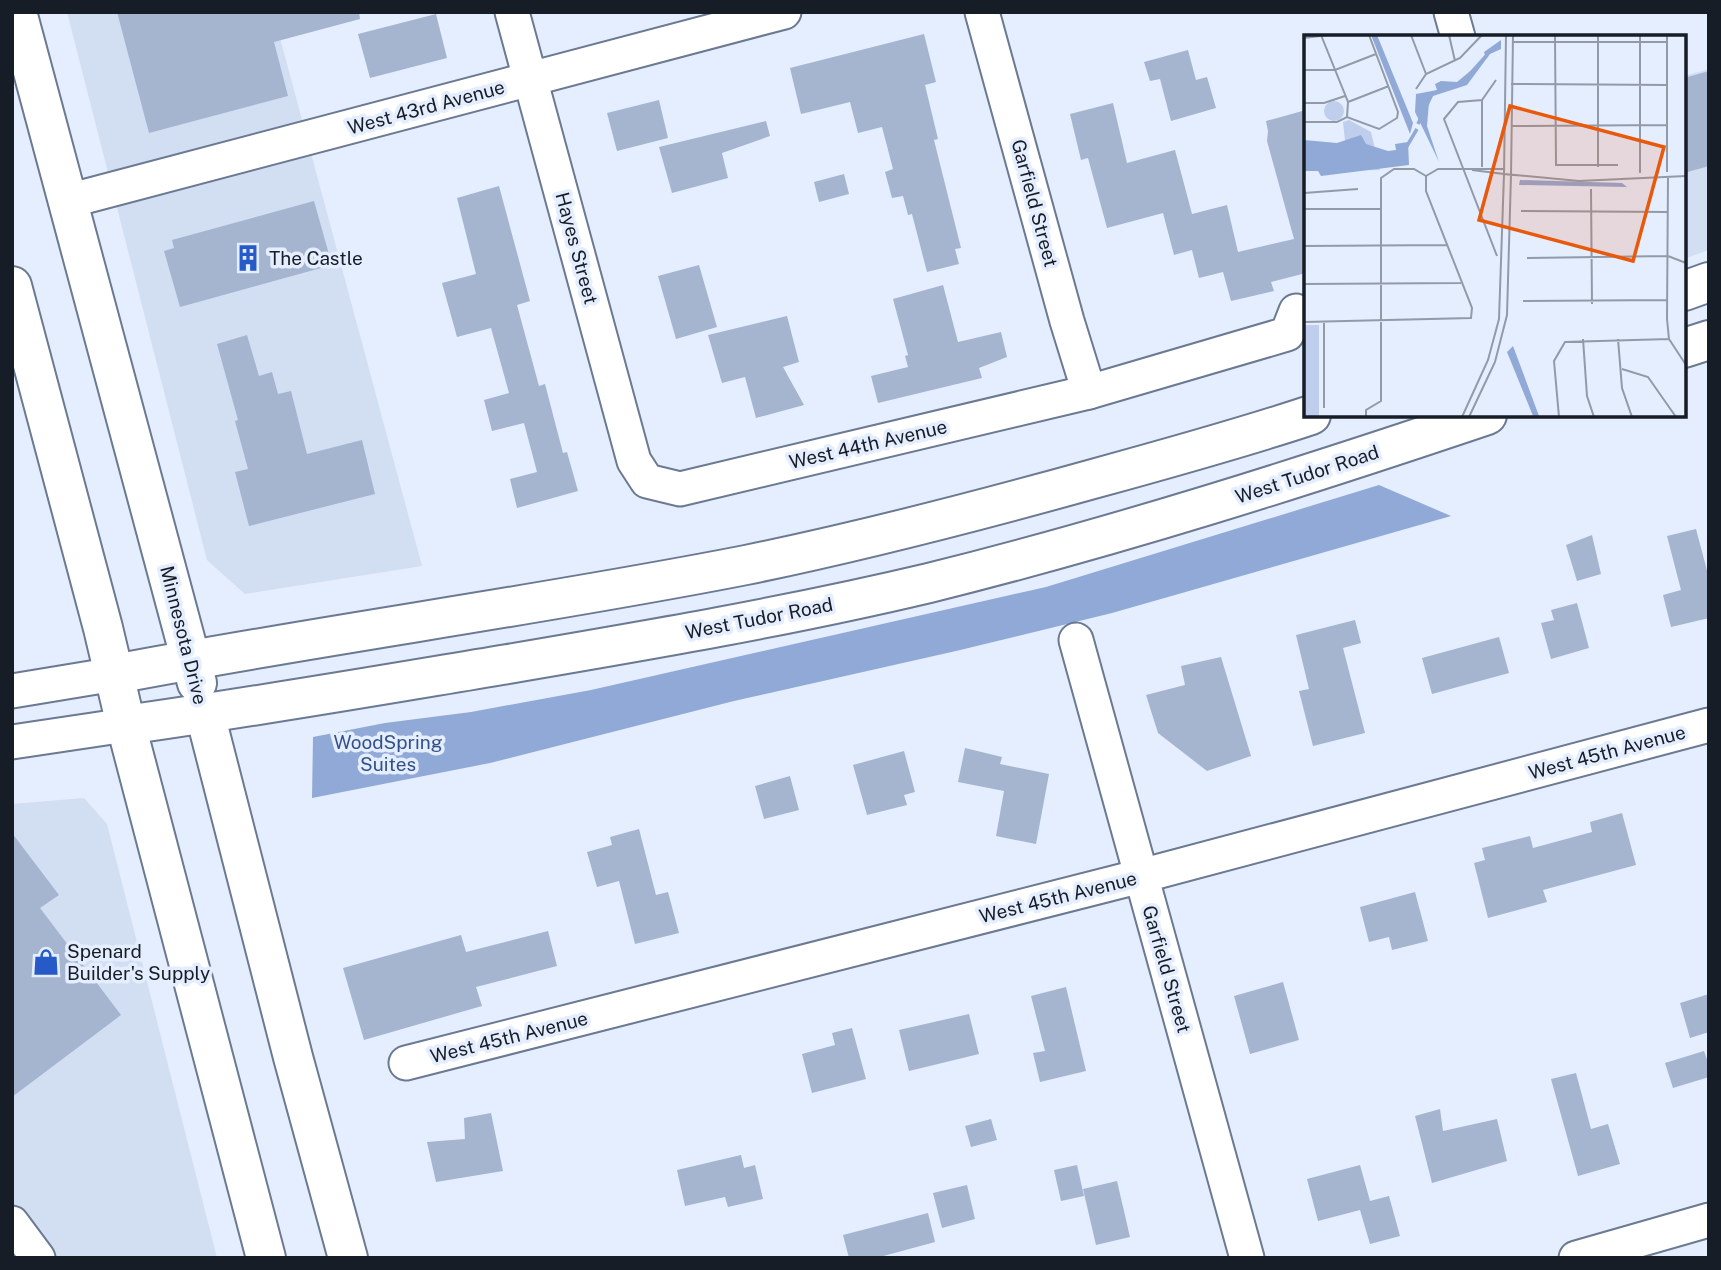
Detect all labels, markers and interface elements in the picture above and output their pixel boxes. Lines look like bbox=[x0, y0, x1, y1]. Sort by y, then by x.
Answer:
inset map bbox=[1304, 35, 1686, 416]
street label: West 43rd Avenue bbox=[345, 75, 507, 139]
street label: Garfield Street bbox=[1007, 137, 1063, 269]
street label: Hayes Street bbox=[551, 190, 603, 306]
building icon: The Castle bbox=[233, 243, 263, 273]
place label: The Castle bbox=[269, 247, 363, 269]
street label: West 44th Avenue bbox=[787, 415, 949, 473]
street label: West Tudor Road bbox=[1232, 440, 1382, 508]
street label: Minnesota Drive bbox=[156, 563, 212, 707]
street label: West Tudor Road bbox=[683, 593, 835, 643]
street label: West 45th Avenue bbox=[1526, 720, 1688, 784]
park label: WoodSpring Suites bbox=[333, 731, 443, 775]
street label: West 45th Avenue bbox=[977, 867, 1139, 927]
street label: Garfield Street bbox=[1138, 903, 1196, 1035]
place label: Spenard Builder's Supply bbox=[67, 940, 210, 984]
shop icon: Spenard Builder's Supply bbox=[31, 947, 61, 977]
street label: West 45th Avenue bbox=[428, 1007, 590, 1067]

